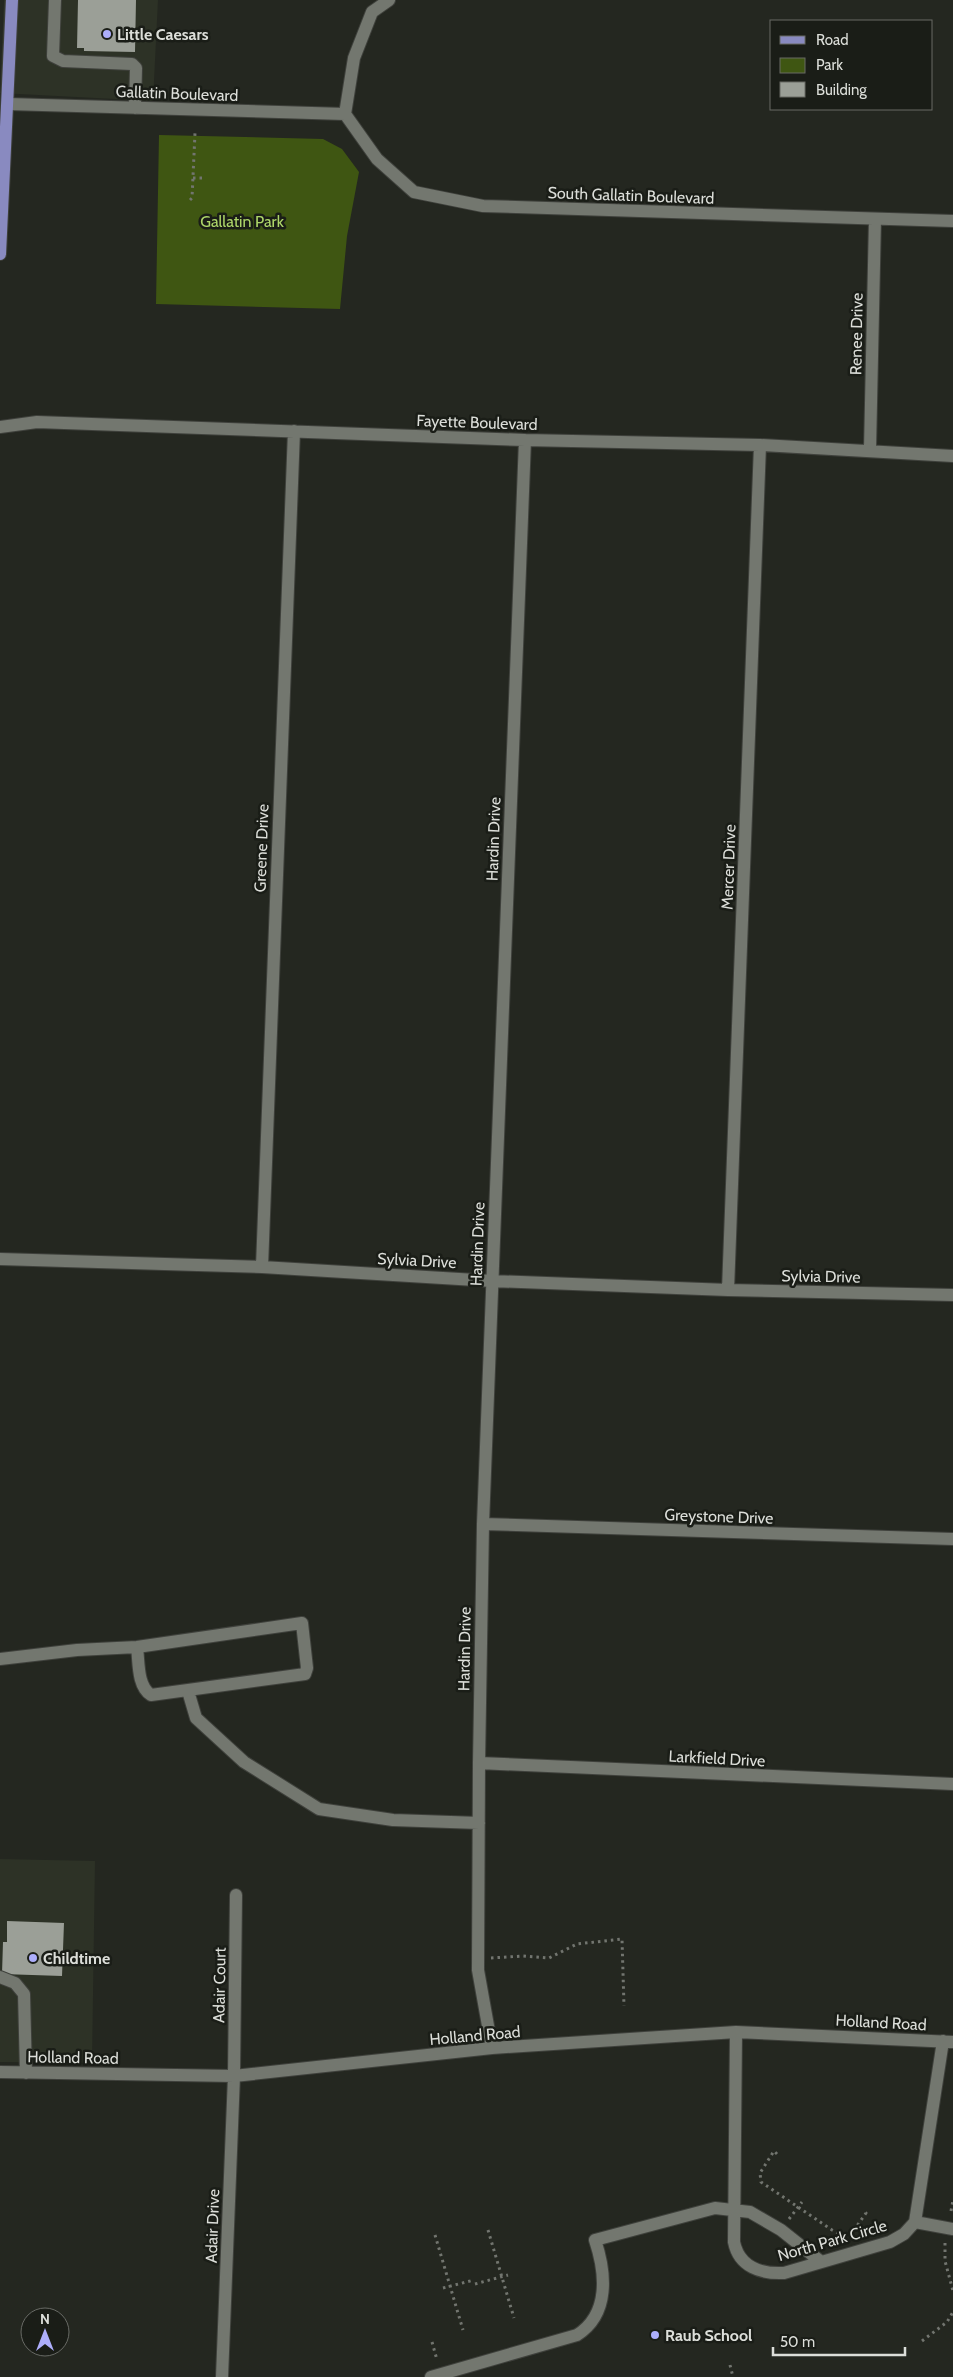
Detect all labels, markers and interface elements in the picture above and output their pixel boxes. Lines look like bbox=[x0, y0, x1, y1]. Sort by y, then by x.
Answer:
legend bbox=[770, 20, 933, 110]
place label: Little Caesars bbox=[117, 25, 209, 44]
marker: Little Caesars bbox=[101, 28, 113, 40]
text: Road bbox=[816, 31, 849, 49]
text: Park bbox=[816, 56, 843, 74]
text: Building bbox=[816, 81, 867, 99]
street label: Gallatin Boulevard bbox=[115, 82, 239, 105]
street label: South Gallatin Boulevard bbox=[547, 183, 715, 208]
park label: Gallatin Park bbox=[200, 212, 285, 231]
street label: Renee Drive bbox=[846, 293, 867, 375]
street label: Fayette Boulevard bbox=[416, 411, 538, 434]
street label: Hardin Drive bbox=[483, 797, 504, 882]
street label: Greene Drive bbox=[250, 803, 273, 893]
street label: Mercer Drive bbox=[718, 824, 739, 910]
street label: Hardin Drive bbox=[467, 1202, 488, 1287]
street label: Sylvia Drive bbox=[377, 1249, 457, 1272]
street label: Sylvia Drive bbox=[781, 1266, 861, 1287]
street label: Greystone Drive bbox=[664, 1505, 774, 1528]
street label: Hardin Drive bbox=[454, 1607, 475, 1691]
street label: Larkfield Drive bbox=[668, 1746, 766, 1771]
street label: Adair Court bbox=[209, 1946, 230, 2023]
place label: Childtime bbox=[43, 1949, 110, 1968]
marker: Childtime bbox=[27, 1952, 39, 1964]
street label: Holland Road bbox=[835, 2011, 927, 2034]
street label: Holland Road bbox=[429, 2022, 521, 2049]
street label: Holland Road bbox=[27, 2047, 119, 2068]
street label: Adair Drive bbox=[202, 2189, 223, 2263]
street label: North Park Circle bbox=[775, 2216, 889, 2265]
north arrow bbox=[20, 2307, 70, 2357]
text: N bbox=[40, 2310, 50, 2328]
scale bar bbox=[773, 2324, 906, 2356]
place label: Raub School bbox=[665, 2326, 752, 2345]
marker: Raub School bbox=[649, 2329, 661, 2341]
text: 50 m bbox=[780, 2333, 815, 2351]

